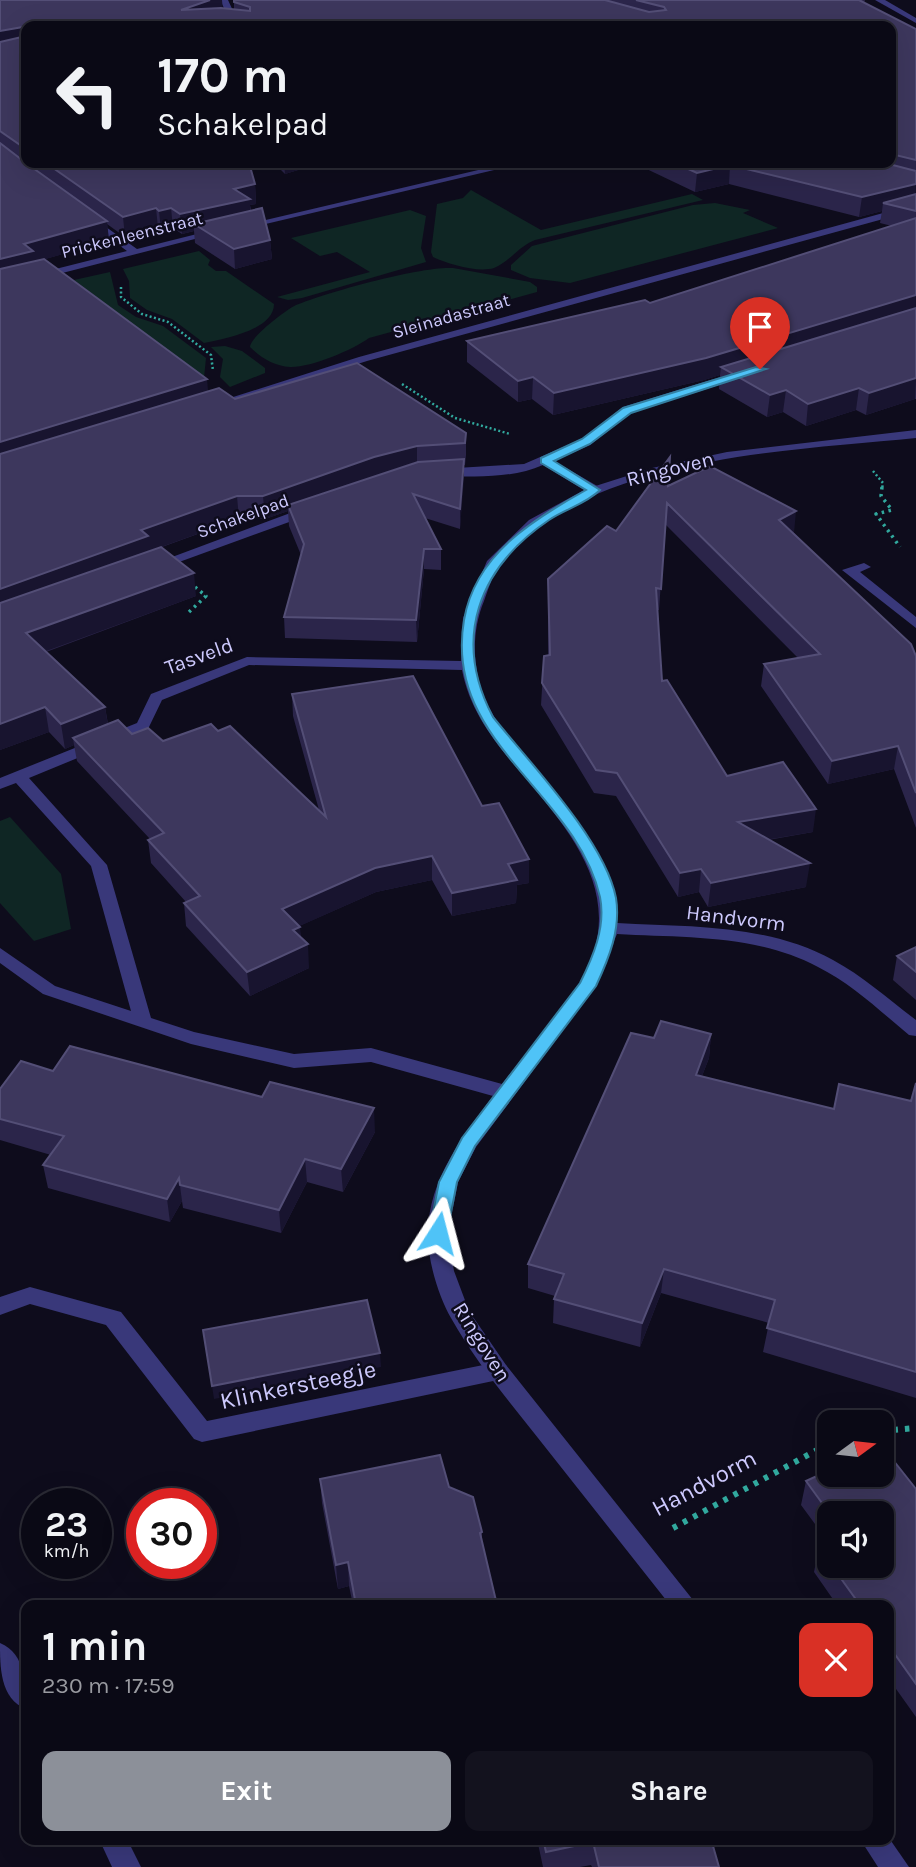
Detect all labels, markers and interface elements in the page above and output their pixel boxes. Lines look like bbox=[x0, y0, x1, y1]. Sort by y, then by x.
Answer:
text: 170 m bbox=[157, 47, 289, 104]
icon: left bbox=[42, 49, 133, 140]
text: Schakelpad bbox=[157, 106, 329, 143]
street label: Prickenleenstraat bbox=[59, 207, 205, 263]
street label: Sleinadastraat bbox=[390, 289, 513, 343]
pin bbox=[730, 297, 790, 369]
icon: arrive bbox=[741, 308, 779, 346]
street label: Ringoven bbox=[624, 447, 716, 491]
street label: Schakelpad bbox=[194, 489, 292, 543]
street label: Tasveld bbox=[162, 633, 236, 679]
street label: Handvorm bbox=[685, 900, 787, 936]
position arrow bbox=[401, 1196, 475, 1270]
street label: Ringoven bbox=[448, 1298, 516, 1386]
street label: Klinkersteegje bbox=[217, 1355, 379, 1415]
north arrow bbox=[817, 1410, 894, 1488]
map controls bbox=[817, 1410, 894, 1578]
street label: Handvorm bbox=[647, 1444, 761, 1522]
speed limit sign: 30 bbox=[126, 1488, 217, 1579]
button: sound bbox=[817, 1501, 894, 1578]
text: 23 bbox=[45, 1504, 88, 1545]
text: km/h bbox=[44, 1540, 89, 1562]
text: 1 min bbox=[42, 1621, 147, 1671]
button: close bbox=[799, 1623, 873, 1697]
text: 230 m · 17:59 bbox=[42, 1672, 175, 1699]
button: Exit bbox=[42, 1751, 451, 1831]
button: Share bbox=[465, 1751, 873, 1831]

